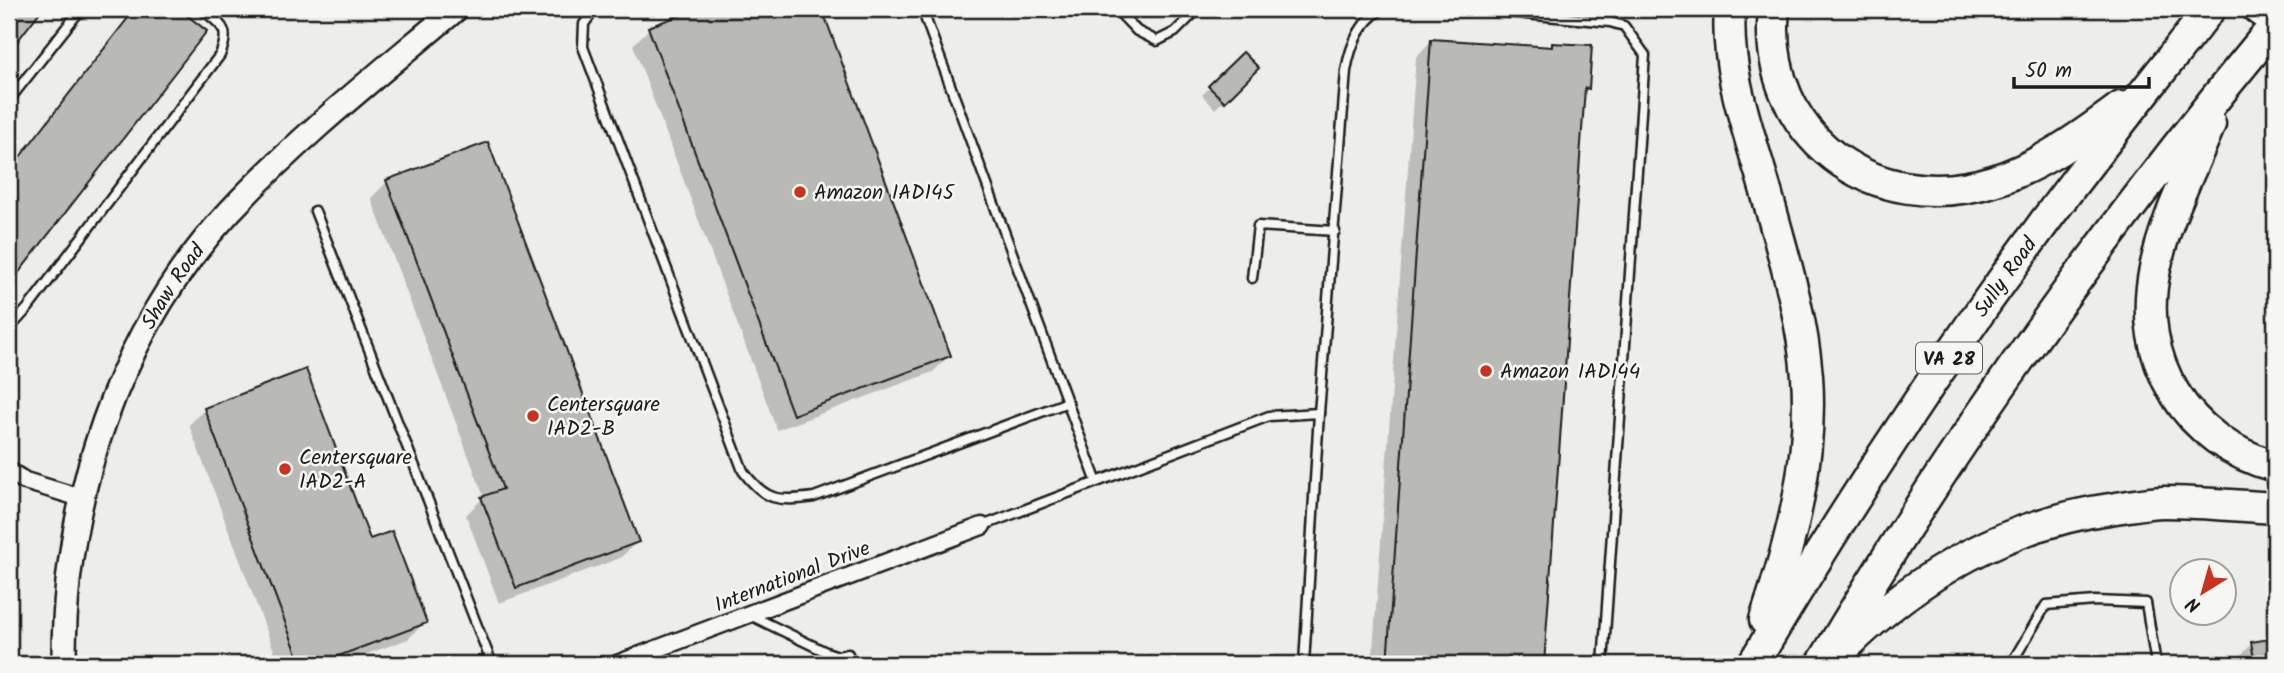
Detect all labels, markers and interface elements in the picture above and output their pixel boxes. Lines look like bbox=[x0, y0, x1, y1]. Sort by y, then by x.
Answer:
scale bar bbox=[2014, 46, 2149, 90]
text: 50 m bbox=[2025, 55, 2072, 88]
place label: Amazon IAD145 bbox=[814, 177, 956, 210]
marker: Amazon IAD145 bbox=[792, 184, 808, 200]
street label: Sully Road bbox=[1966, 230, 2047, 325]
street label: Shaw Road bbox=[133, 237, 214, 336]
road number: VA 28 bbox=[1916, 342, 1982, 374]
place label: Amazon IAD144 bbox=[1500, 356, 1640, 389]
marker: Amazon IAD144 bbox=[1478, 363, 1494, 379]
place label: Centersquare IAD2-B bbox=[547, 389, 661, 446]
marker: Centersquare IAD2-B bbox=[525, 408, 541, 424]
place label: Centersquare IAD2-A bbox=[299, 442, 413, 499]
marker: Centersquare IAD2-A bbox=[277, 461, 293, 477]
street label: International Drive bbox=[710, 532, 876, 622]
north arrow bbox=[2168, 558, 2238, 628]
text: N bbox=[2180, 588, 2208, 620]

